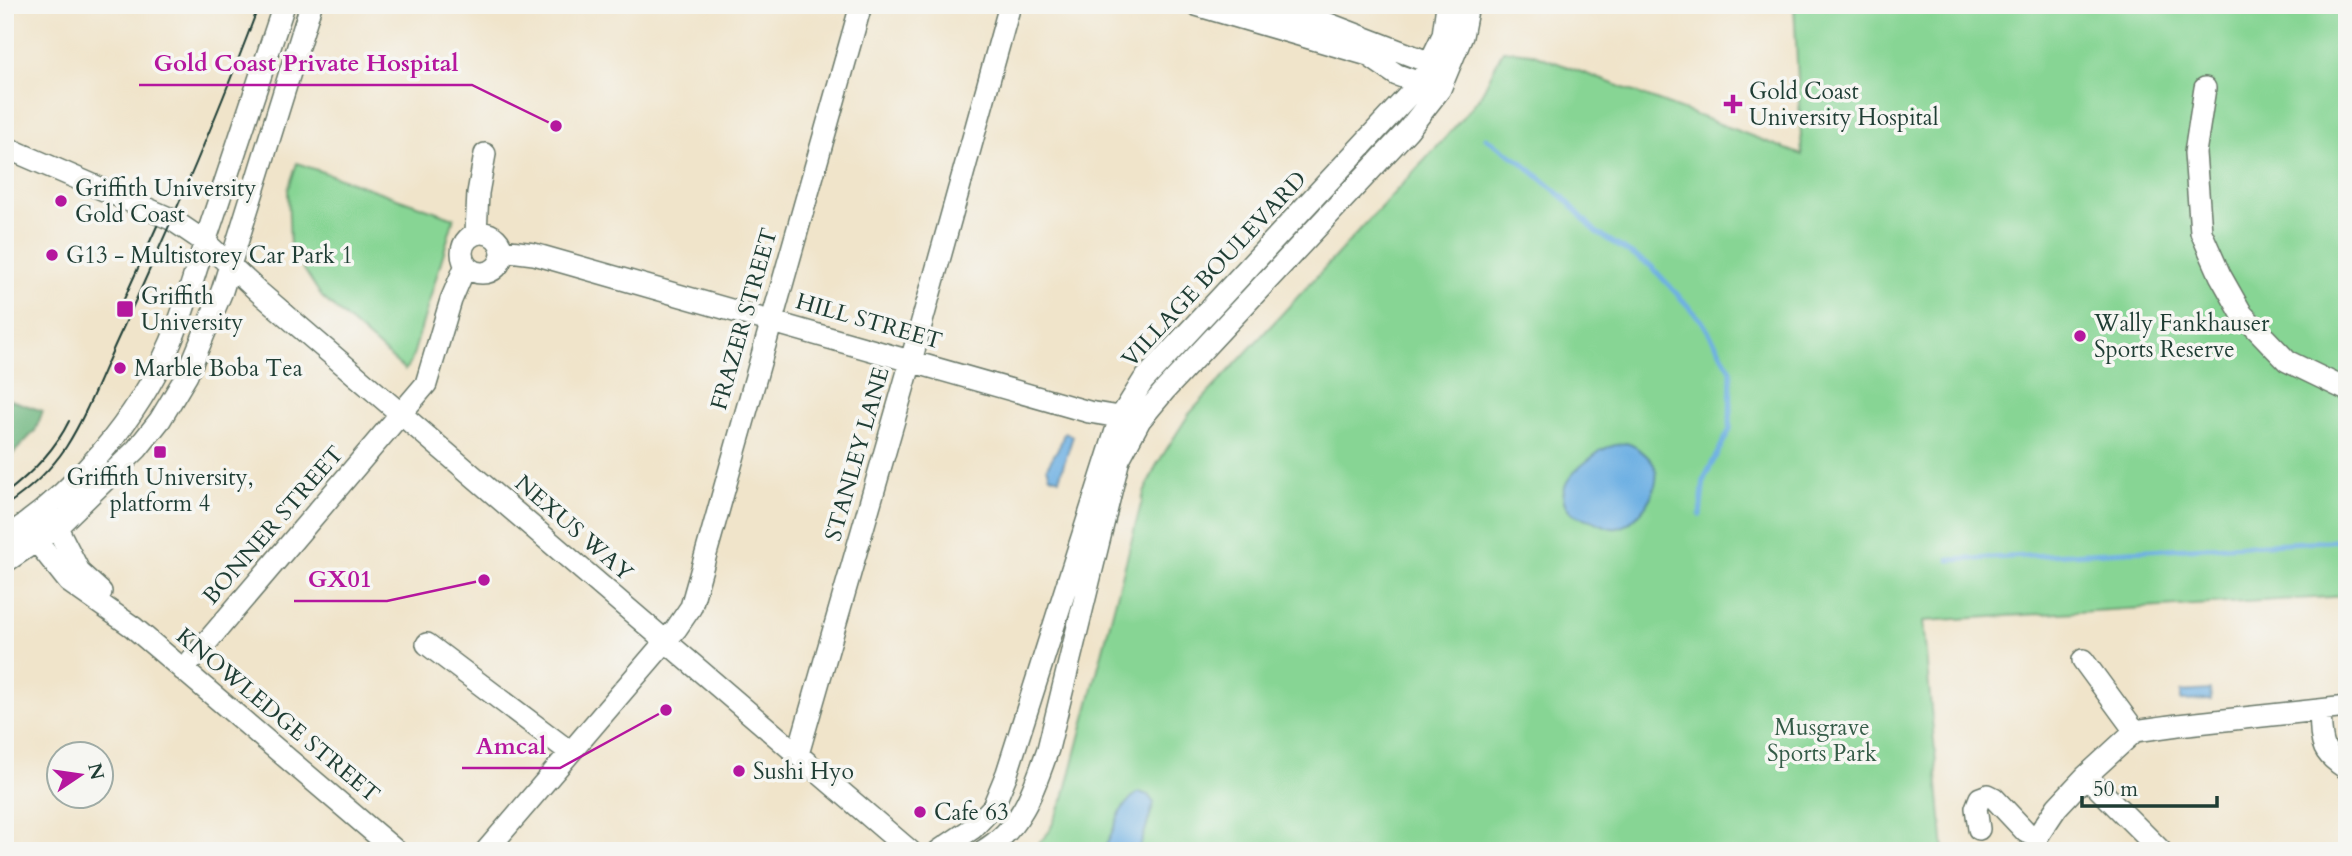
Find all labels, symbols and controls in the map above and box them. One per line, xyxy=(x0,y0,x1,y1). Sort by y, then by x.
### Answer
callout: Gold Coast Private Hospital xyxy=(139,40,472,85)
text: Gold Coast Private Hospital xyxy=(153,47,459,80)
place label: Gold Coast University Hospital xyxy=(1749,76,1939,133)
marker: Gold Coast University Hospital xyxy=(1723,94,1743,114)
street label: VILLAGE BOULEVARD xyxy=(1115,164,1313,374)
place label: Griffith University Gold Coast xyxy=(75,173,256,230)
marker: Griffith University Gold Coast xyxy=(53,193,69,209)
street label: FRAZER STREET xyxy=(703,224,785,413)
place label: G13 - Multistorey Car Park 1 xyxy=(66,240,353,271)
marker: G13 - Multistorey Car Park 1 xyxy=(44,247,60,263)
place label: Griffith University xyxy=(141,281,243,338)
street label: HILL STREET xyxy=(792,285,946,357)
marker: Griffith University xyxy=(115,299,135,319)
place label: Wally Fankhauser Sports Reserve xyxy=(2093,308,2270,365)
marker: Wally Fankhauser Sports Reserve xyxy=(2072,328,2088,344)
place label: Marble Boba Tea xyxy=(134,353,303,384)
marker: Marble Boba Tea xyxy=(112,360,128,376)
street label: STANLEY LANE xyxy=(817,363,897,545)
street label: BONNER STREET xyxy=(195,439,351,611)
marker: Griffith University, platform 4 xyxy=(152,444,168,460)
place label: Griffith University, platform 4 xyxy=(66,462,254,519)
street label: NEXUS WAY xyxy=(508,468,640,589)
callout: GX01 xyxy=(294,556,387,601)
text: GX01 xyxy=(308,563,372,596)
street label: KNOWLEDGE STREET xyxy=(170,621,386,810)
park label: Musgrave Sports Park xyxy=(1767,712,1878,769)
callout: Amcal xyxy=(462,723,560,768)
text: Amcal xyxy=(476,730,546,763)
north arrow xyxy=(46,740,116,810)
place label: Sushi Hyo xyxy=(753,756,854,787)
text: N xyxy=(81,760,110,783)
marker: Sushi Hyo xyxy=(731,763,747,779)
scale bar xyxy=(2082,765,2217,809)
text: 50 m xyxy=(2093,775,2138,804)
place label: Cafe 63 xyxy=(934,797,1009,828)
marker: Cafe 63 xyxy=(912,804,928,820)

